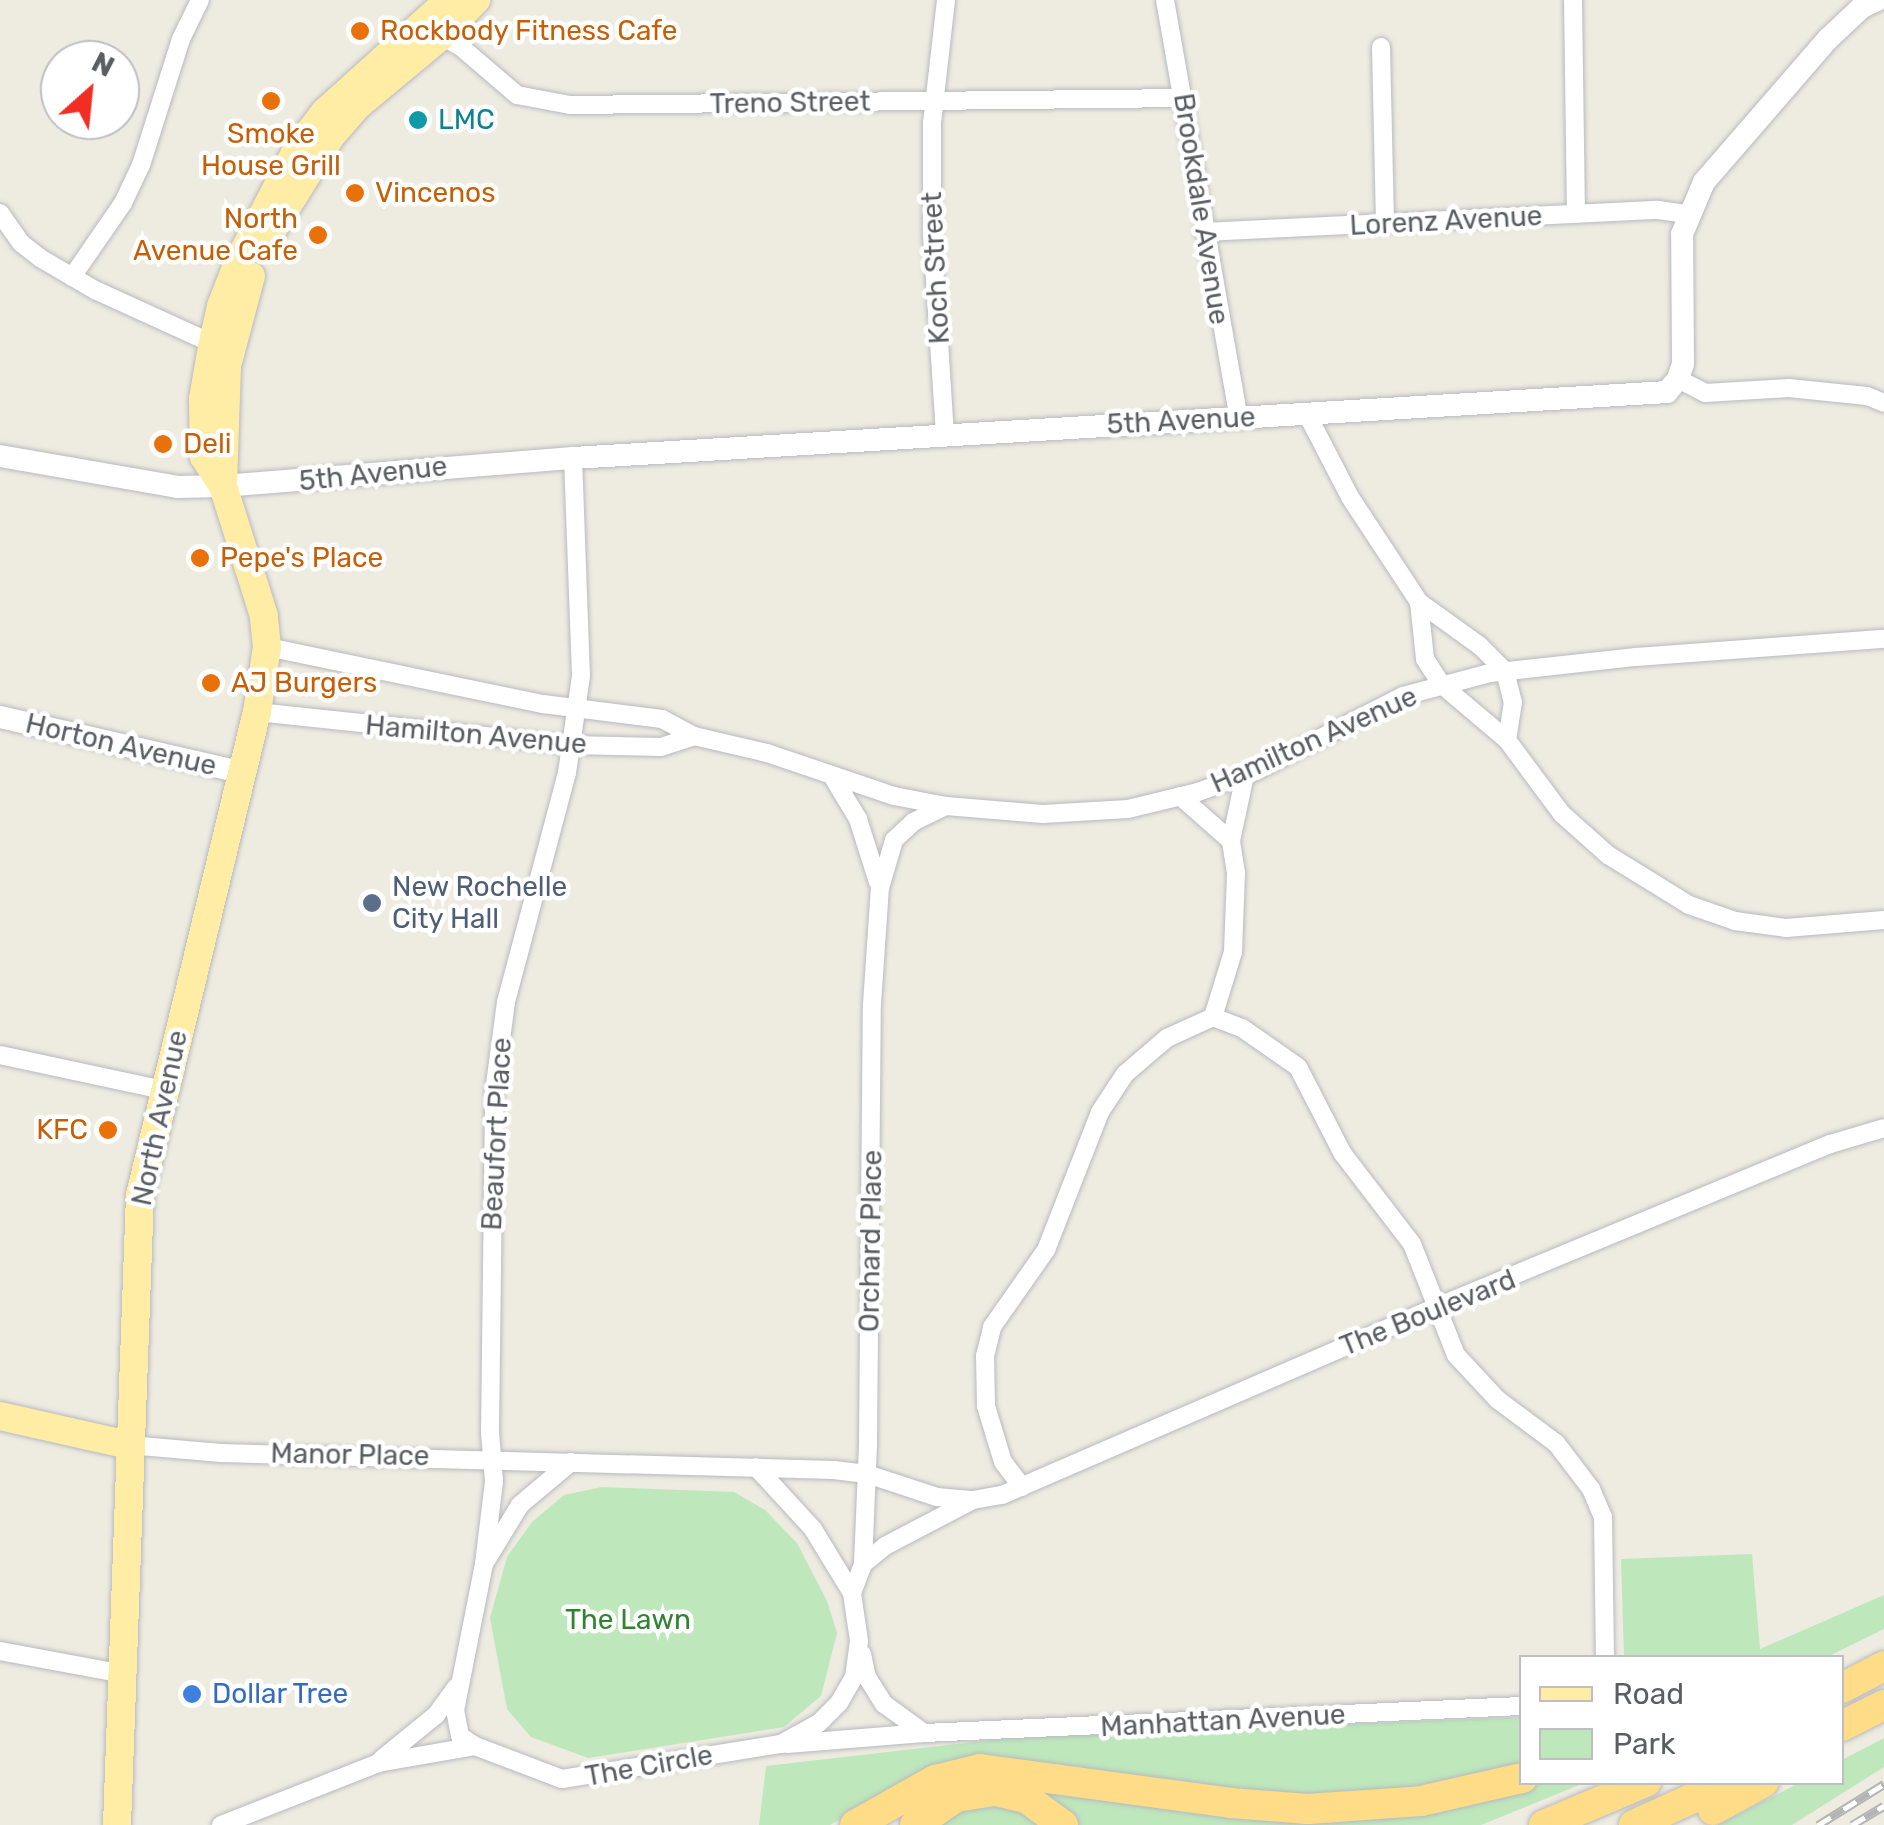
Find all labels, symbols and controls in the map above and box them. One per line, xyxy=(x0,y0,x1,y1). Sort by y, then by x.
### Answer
place label: Rockbody Fitness Cafe xyxy=(380,14,678,48)
marker: Rockbody Fitness Cafe xyxy=(349,20,371,42)
north arrow xyxy=(40,40,140,140)
text: N xyxy=(86,45,119,84)
street label: Treno Street xyxy=(709,85,871,121)
marker: Smoke House Grill xyxy=(260,90,282,112)
street label: Brookdale Avenue xyxy=(1166,91,1236,327)
place label: LMC xyxy=(438,103,495,137)
marker: LMC xyxy=(407,109,429,131)
place label: Smoke House Grill xyxy=(201,117,341,183)
place label: Vincenos xyxy=(375,176,495,210)
marker: Vincenos xyxy=(344,182,366,204)
street label: Koch Street xyxy=(915,191,957,345)
street label: Lorenz Avenue xyxy=(1348,199,1544,243)
place label: North Avenue Cafe xyxy=(133,202,298,268)
marker: North Avenue Cafe xyxy=(307,224,329,246)
street label: 5th Avenue xyxy=(1105,400,1257,442)
place label: Deli xyxy=(183,427,232,461)
marker: Deli xyxy=(152,433,174,455)
street label: 5th Avenue xyxy=(297,449,449,499)
place label: Pepe's Place xyxy=(220,541,383,575)
marker: Pepe's Place xyxy=(189,547,211,569)
place label: AJ Burgers xyxy=(231,666,377,700)
marker: AJ Burgers xyxy=(200,672,222,694)
street label: Hamilton Avenue xyxy=(1205,679,1423,801)
street label: Horton Avenue xyxy=(22,707,220,783)
street label: Hamilton Avenue xyxy=(364,709,588,761)
place label: New Rochelle City Hall xyxy=(392,870,568,936)
marker: New Rochelle City Hall xyxy=(361,892,383,914)
street label: North Avenue xyxy=(125,1027,195,1209)
street label: Beaufort Place xyxy=(475,1037,519,1231)
place label: KFC xyxy=(36,1113,88,1147)
marker: KFC xyxy=(97,1119,119,1141)
street label: Orchard Place xyxy=(853,1149,889,1333)
street label: The Boulevard xyxy=(1335,1263,1521,1363)
street label: Manor Place xyxy=(270,1437,430,1473)
park label: The Lawn xyxy=(565,1603,691,1637)
legend xyxy=(1519,1655,1844,1785)
text: Road xyxy=(1613,1676,1684,1712)
place label: Dollar Tree xyxy=(212,1677,350,1711)
marker: Dollar Tree xyxy=(181,1683,203,1705)
street label: Manhattan Avenue xyxy=(1099,1698,1347,1744)
text: Park xyxy=(1613,1726,1675,1762)
street label: The Circle xyxy=(583,1738,715,1794)

